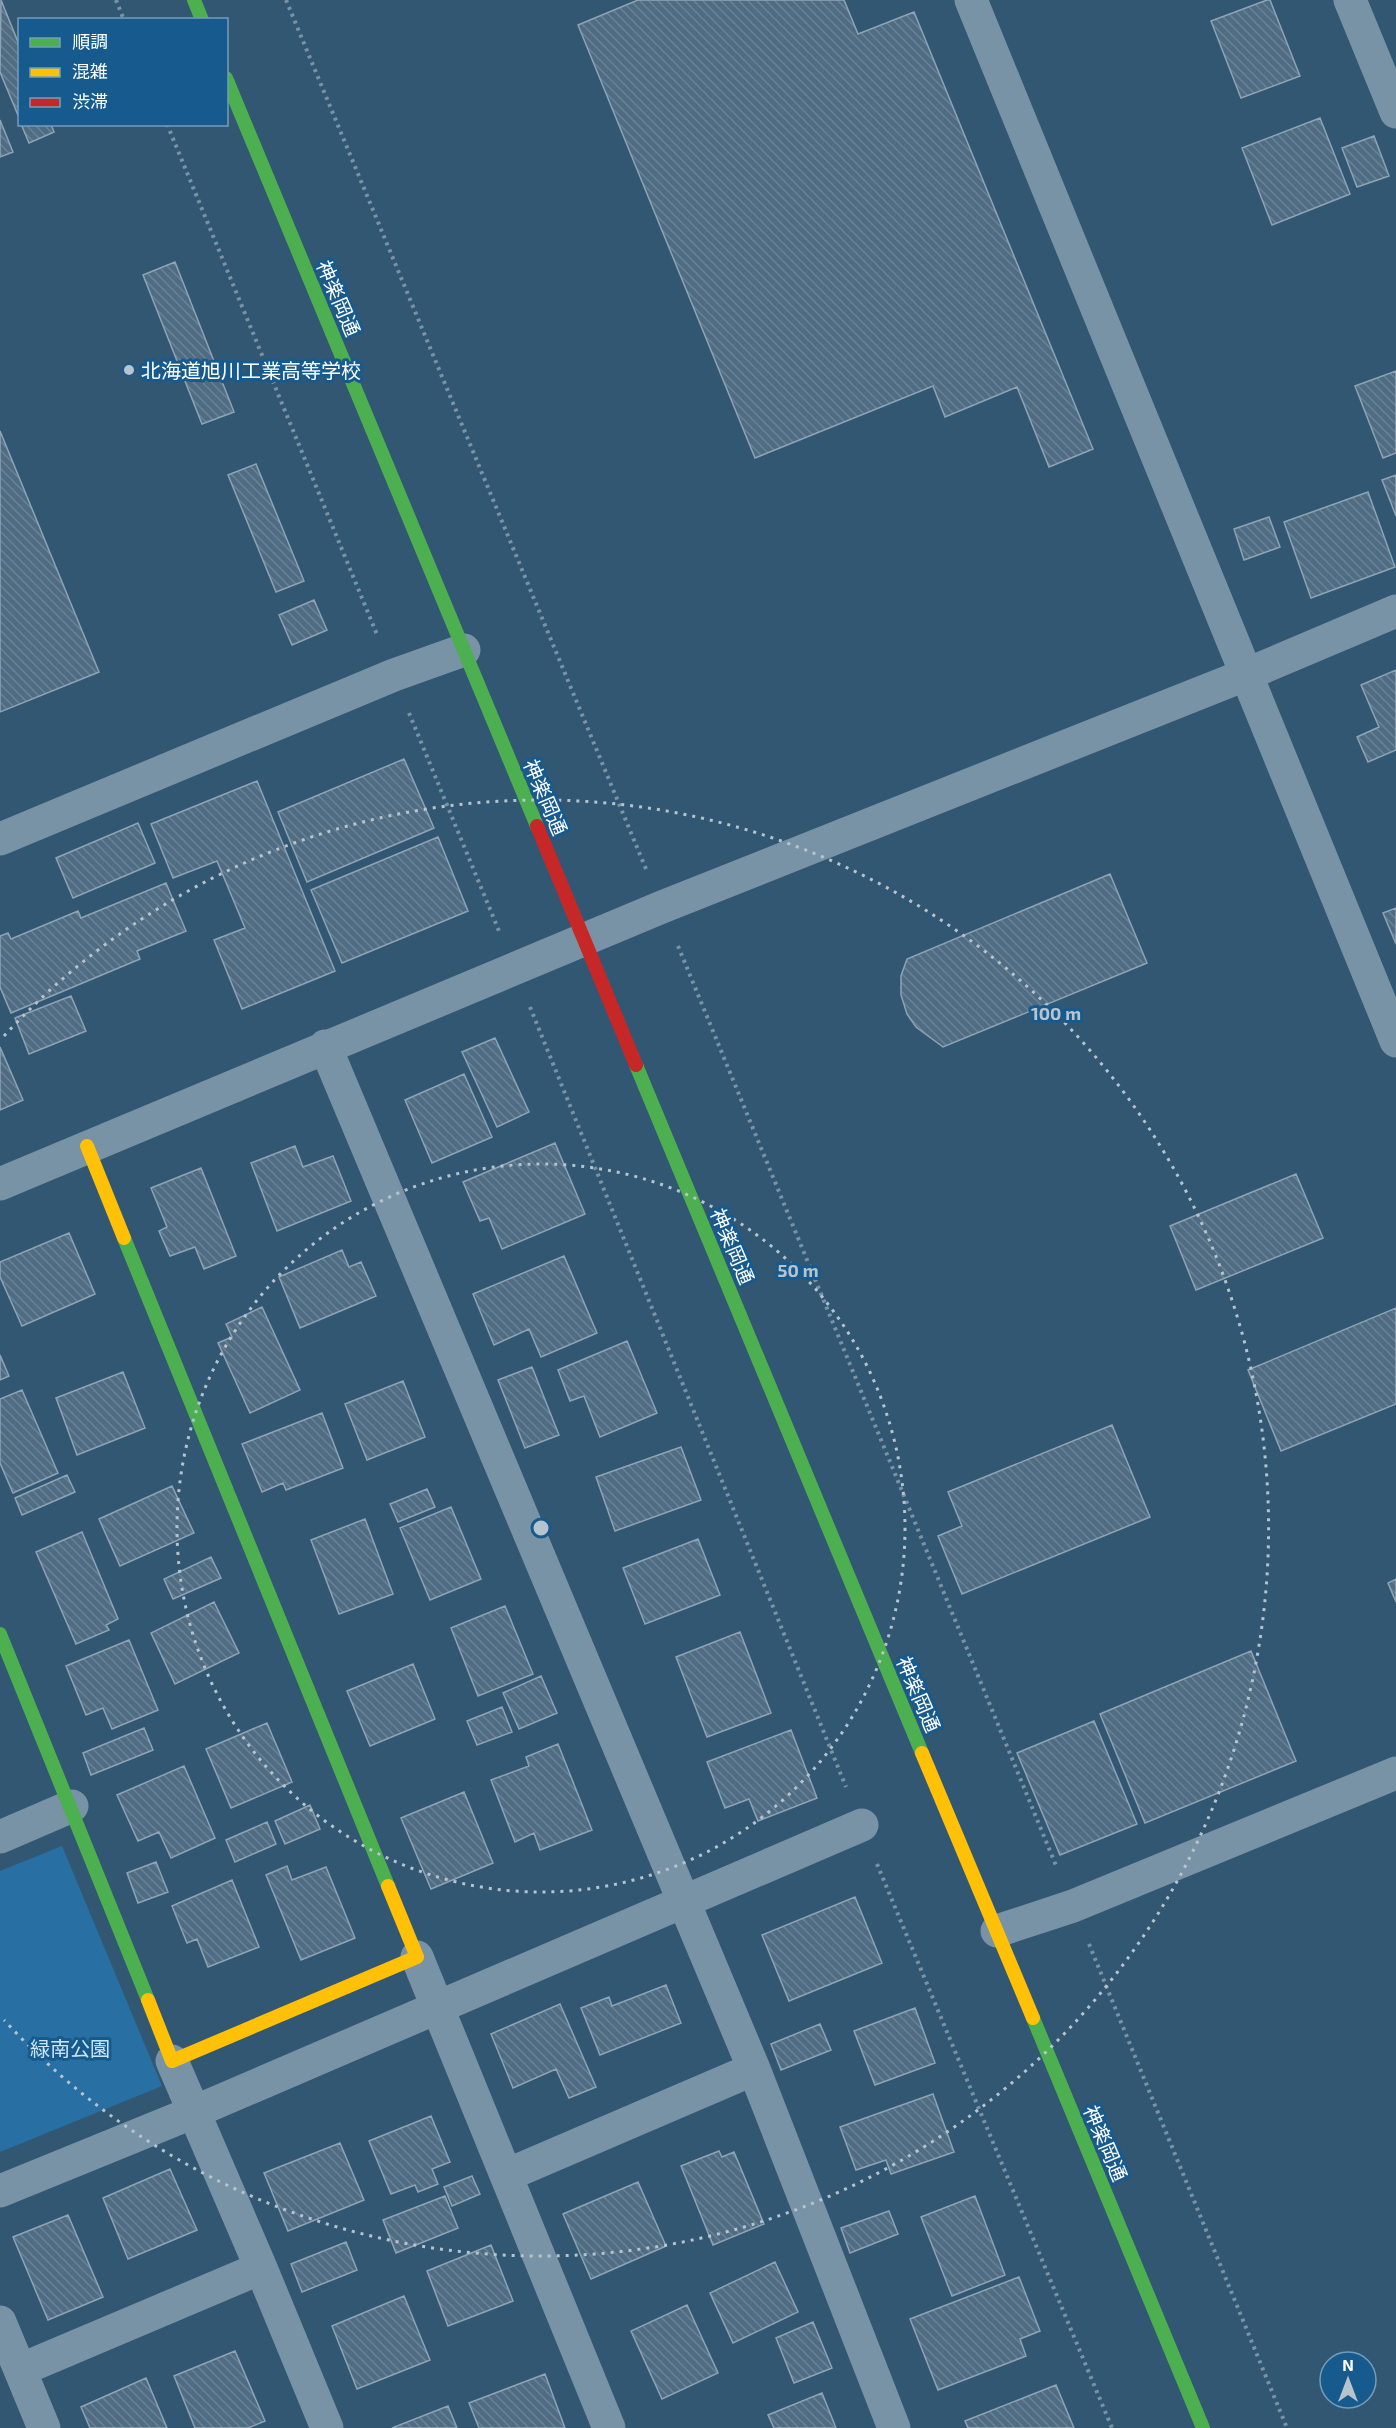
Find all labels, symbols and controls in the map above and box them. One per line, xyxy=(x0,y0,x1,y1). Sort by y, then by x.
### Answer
legend xyxy=(18,18,228,126)
text: 順調 xyxy=(72,30,108,52)
text: 混雑 xyxy=(72,60,108,82)
text: 渋滞 xyxy=(72,90,108,112)
street label: 神楽岡通 xyxy=(312,256,366,340)
place label: 北海道旭川工業高等学校 xyxy=(141,358,361,382)
marker: 北海道旭川工業高等学校 xyxy=(122,363,136,377)
street label: 神楽岡通 xyxy=(519,755,573,839)
text: 100 m xyxy=(1031,1002,1081,1024)
street label: 神楽岡通 xyxy=(706,1204,760,1288)
text: 50 m xyxy=(777,1259,819,1281)
centre of rings xyxy=(531,1518,551,1538)
street label: 神楽岡通 xyxy=(892,1652,946,1736)
park label: 緑南公園 xyxy=(30,2036,110,2060)
street label: 神楽岡通 xyxy=(1079,2101,1133,2185)
north arrow xyxy=(1318,2350,1378,2410)
text: N xyxy=(1342,2355,1354,2374)

